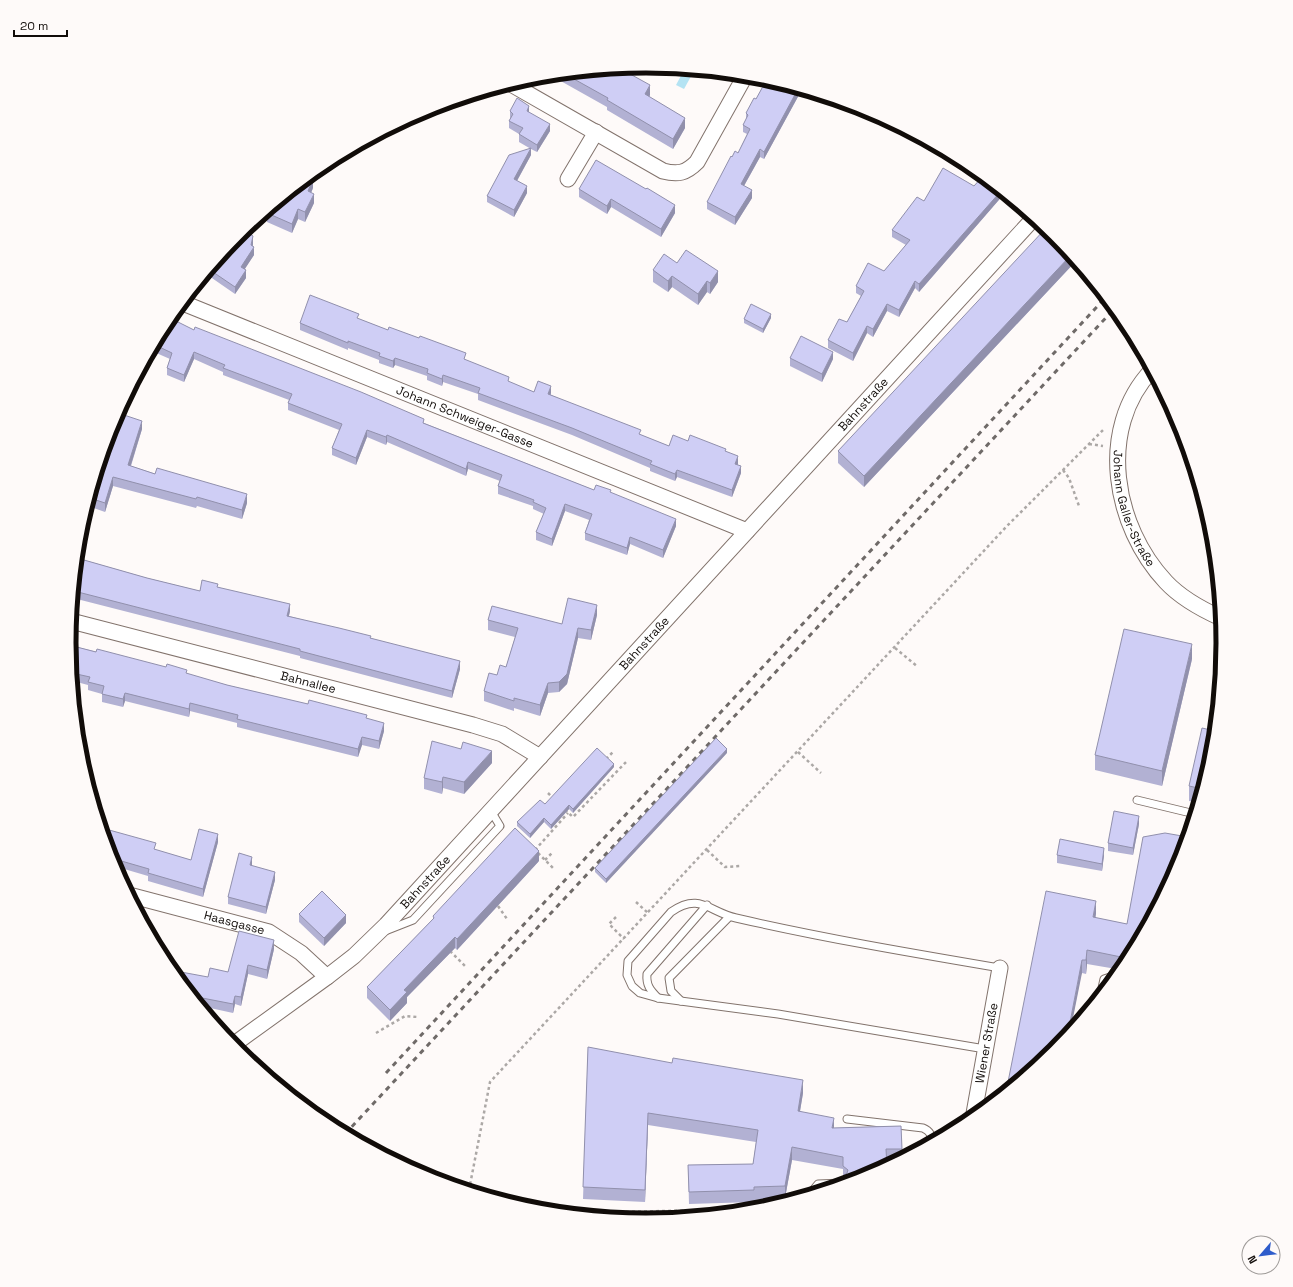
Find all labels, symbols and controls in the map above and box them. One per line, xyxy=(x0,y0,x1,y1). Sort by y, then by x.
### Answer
scale bar xyxy=(14,12,67,38)
text: 20 m xyxy=(20,18,48,34)
street label: Bahnstraße xyxy=(835,374,892,435)
street label: Johann Schweiger-Gasse xyxy=(394,382,536,452)
street label: Johann Galler-Straße xyxy=(1110,450,1159,570)
street label: Bahnstraße xyxy=(616,613,673,673)
street label: Bahnallee xyxy=(279,668,338,697)
street label: Bahnstraße xyxy=(397,852,454,912)
street label: Haasgasse xyxy=(202,907,267,939)
street label: Wiener Straße xyxy=(972,1002,1002,1085)
north arrow xyxy=(1241,1235,1281,1275)
text: N xyxy=(1244,1253,1260,1266)

